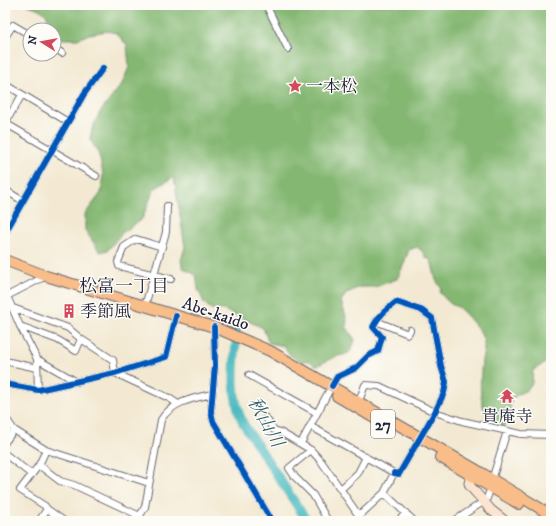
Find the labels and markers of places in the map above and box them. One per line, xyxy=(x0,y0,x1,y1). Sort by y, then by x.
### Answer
place label: 一本松 xyxy=(306,76,357,98)
place icon: 一本松 xyxy=(287,78,303,94)
place label: 季節風 xyxy=(80,301,131,323)
building icon: 季節風 xyxy=(61,303,77,319)
temple icon: 貴庵寺 xyxy=(499,388,515,404)
place label: 貴庵寺 xyxy=(482,406,533,428)

